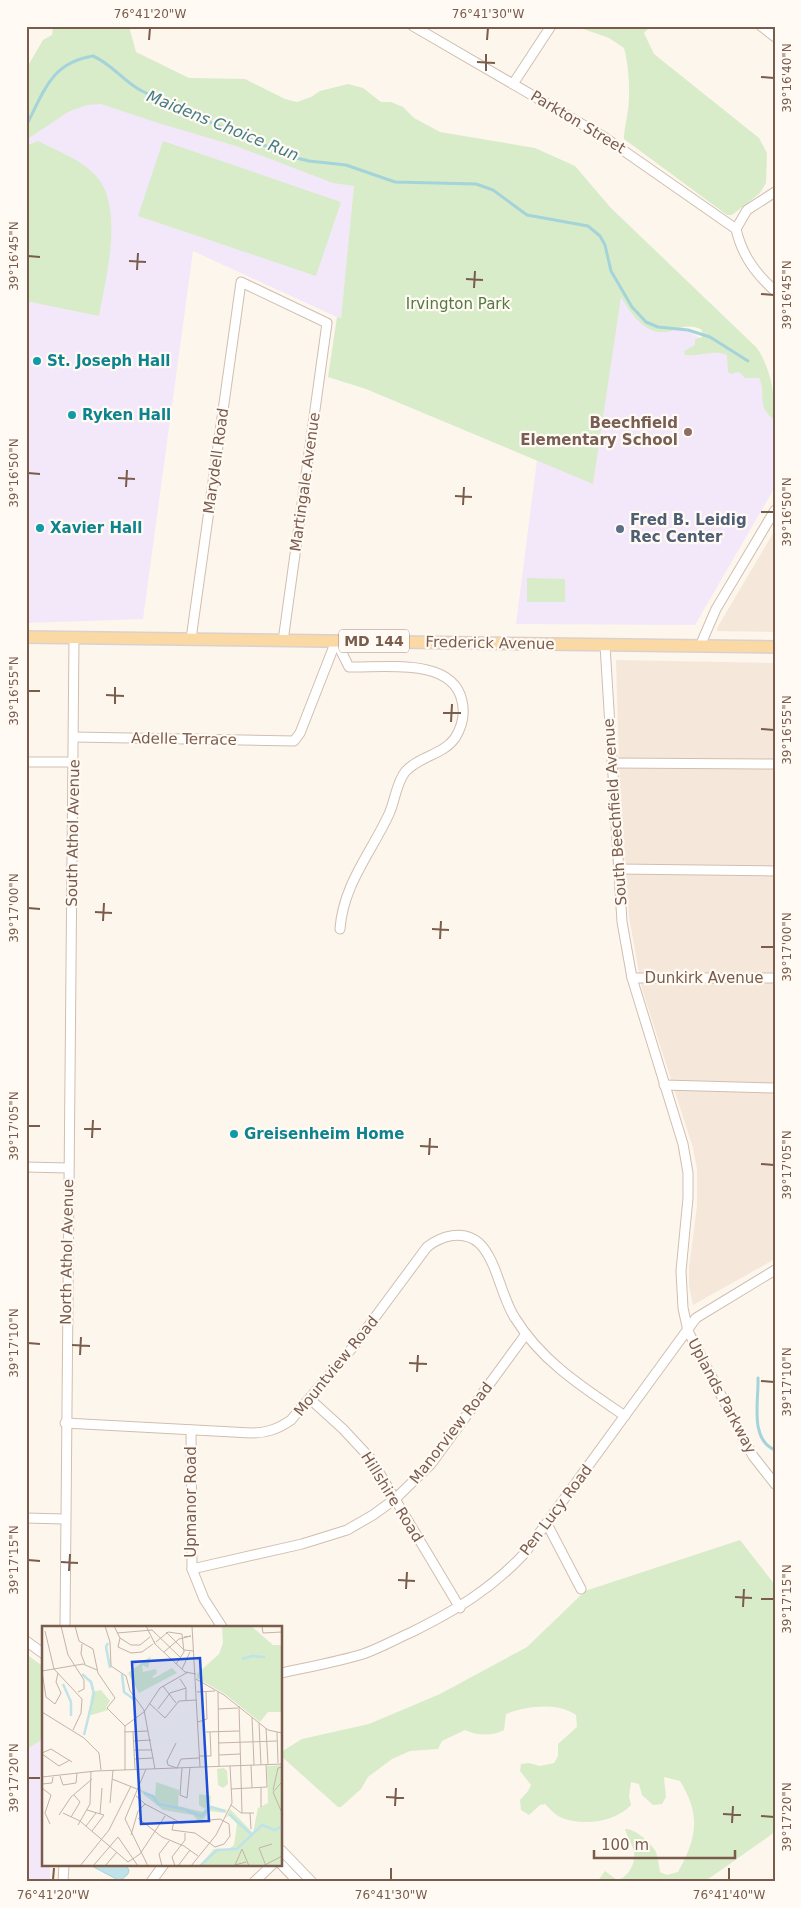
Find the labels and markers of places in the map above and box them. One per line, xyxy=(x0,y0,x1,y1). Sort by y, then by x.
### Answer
place label: St. Joseph Hall xyxy=(47,352,170,370)
marker: St. Joseph Hall xyxy=(31,355,43,367)
place label: Ryken Hall xyxy=(82,406,171,424)
marker: Ryken Hall xyxy=(66,409,78,421)
place label: Beechfield Elementary School xyxy=(520,414,678,449)
marker: Beechfield Elementary School xyxy=(682,426,694,438)
place label: Fred B. Leidig Rec Center xyxy=(630,511,747,546)
place label: Xavier Hall xyxy=(50,519,142,537)
marker: Xavier Hall xyxy=(34,522,46,534)
marker: Fred B. Leidig Rec Center xyxy=(614,523,626,535)
place label: Greisenheim Home xyxy=(244,1125,404,1143)
marker: Greisenheim Home xyxy=(228,1128,240,1140)

